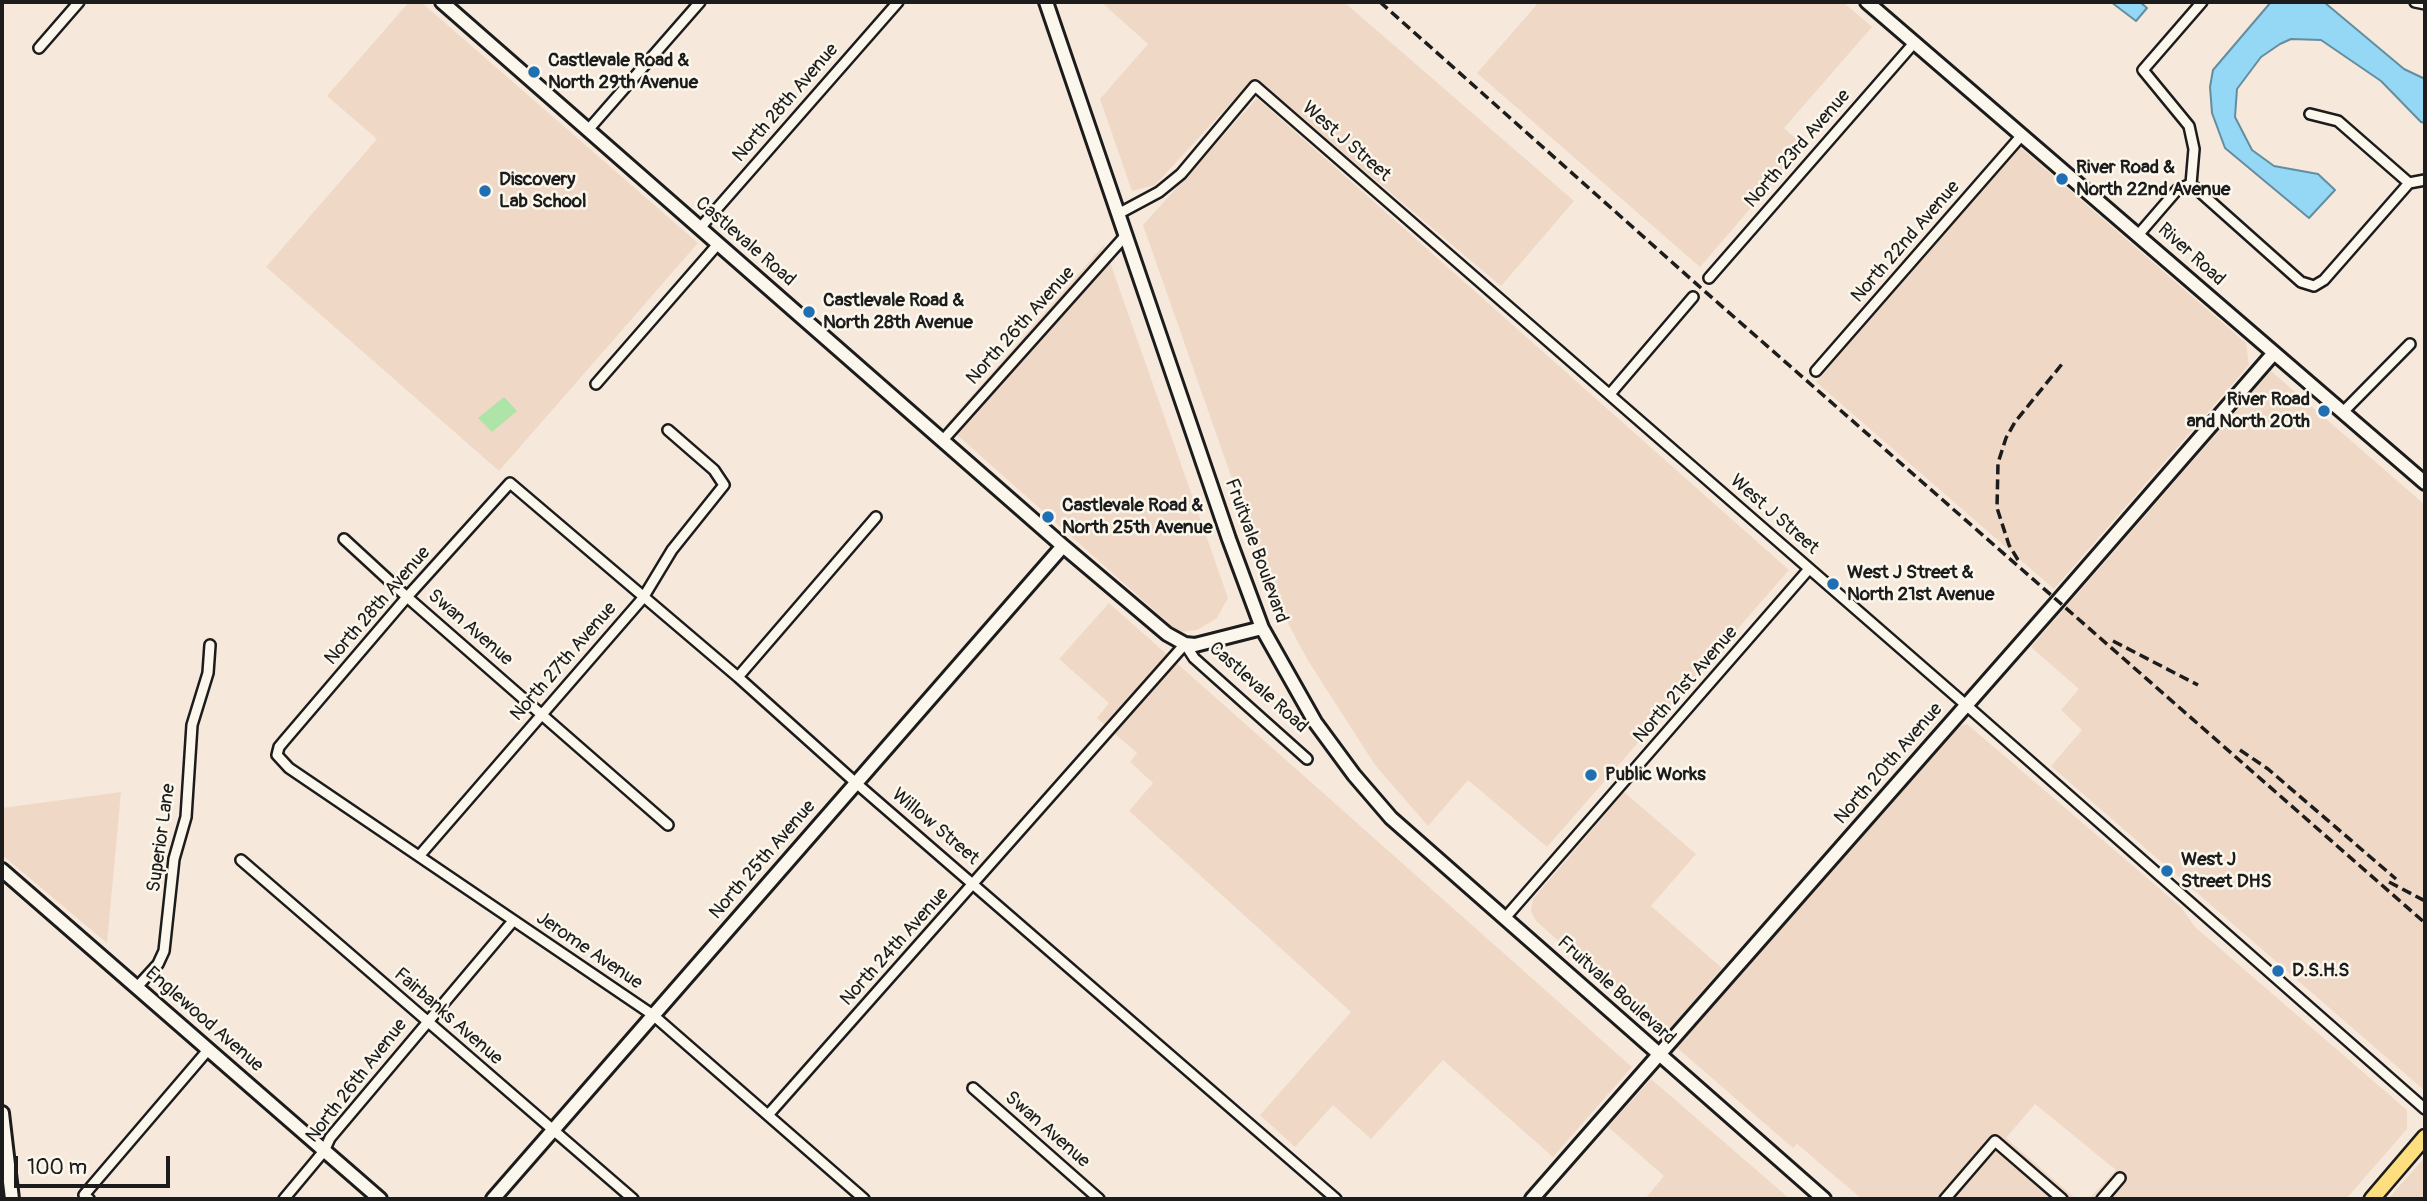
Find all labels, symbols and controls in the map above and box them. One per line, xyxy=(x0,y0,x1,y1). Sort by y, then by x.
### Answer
street label: North 28th Avenue xyxy=(728,39,844,167)
place label: Castlevale Road & North 29th Avenue xyxy=(548,50,698,94)
marker: Castlevale Road & North 29th Avenue xyxy=(526,64,542,80)
street label: North 23rd Avenue xyxy=(1740,85,1856,213)
street label: West J Street xyxy=(1297,97,1395,187)
place label: River Road & North 22nd Avenue xyxy=(2076,157,2230,201)
place label: Discovery Lab School xyxy=(499,169,587,213)
marker: River Road & North 22nd Avenue xyxy=(2054,171,2070,187)
street label: North 22nd Avenue xyxy=(1847,176,1965,308)
marker: Discovery Lab School xyxy=(477,183,493,199)
street label: Castlevale Road xyxy=(690,192,800,292)
street label: River Road xyxy=(2152,219,2230,291)
street label: North 26th Avenue xyxy=(962,262,1080,390)
place label: Castlevale Road & North 28th Avenue xyxy=(823,290,973,334)
marker: Castlevale Road & North 28th Avenue xyxy=(801,304,817,320)
place label: River Road and North 20th xyxy=(2187,389,2310,433)
marker: River Road and North 20th xyxy=(2316,403,2332,419)
street label: West J Street xyxy=(1725,470,1823,560)
street label: Fruitvale Boulevard xyxy=(1219,476,1293,626)
place label: Castlevale Road & North 25th Avenue xyxy=(1062,495,1213,539)
marker: Castlevale Road & North 25th Avenue xyxy=(1040,509,1056,525)
street label: North 28th Avenue xyxy=(320,542,436,670)
place label: West J Street & North 21st Avenue xyxy=(1847,562,1994,606)
marker: West J Street & North 21st Avenue xyxy=(1825,576,1841,592)
street label: Swan Avenue xyxy=(423,585,517,671)
street label: North 27th Avenue xyxy=(506,598,622,726)
street label: North 21st Avenue xyxy=(1629,622,1743,748)
street label: Castlevale Road xyxy=(1204,638,1312,738)
street label: North 20th Avenue xyxy=(1830,699,1948,829)
place label: Public Works xyxy=(1605,764,1706,786)
marker: Public Works xyxy=(1583,767,1599,783)
street label: Superior Lane xyxy=(143,782,181,894)
street label: Willow Street xyxy=(887,784,983,870)
street label: North 25th Avenue xyxy=(705,796,821,924)
place label: West J Street DHS xyxy=(2181,849,2272,893)
marker: West J Street DHS xyxy=(2159,863,2175,879)
street label: North 24th Avenue xyxy=(836,883,954,1011)
street label: Jerome Avenue xyxy=(532,907,646,995)
street label: Fruitvale Boulevard xyxy=(1552,932,1680,1050)
place label: D.S.H.S xyxy=(2292,960,2349,982)
street label: Englewood Avenue xyxy=(140,962,268,1078)
marker: D.S.H.S xyxy=(2270,963,2286,979)
street label: Fairbanks Avenue xyxy=(389,964,507,1070)
street label: North 26th Avenue xyxy=(301,1014,413,1148)
street label: Swan Avenue xyxy=(1000,1087,1094,1173)
scale bar xyxy=(18,1142,173,1186)
text: 100 m xyxy=(27,1154,87,1181)

